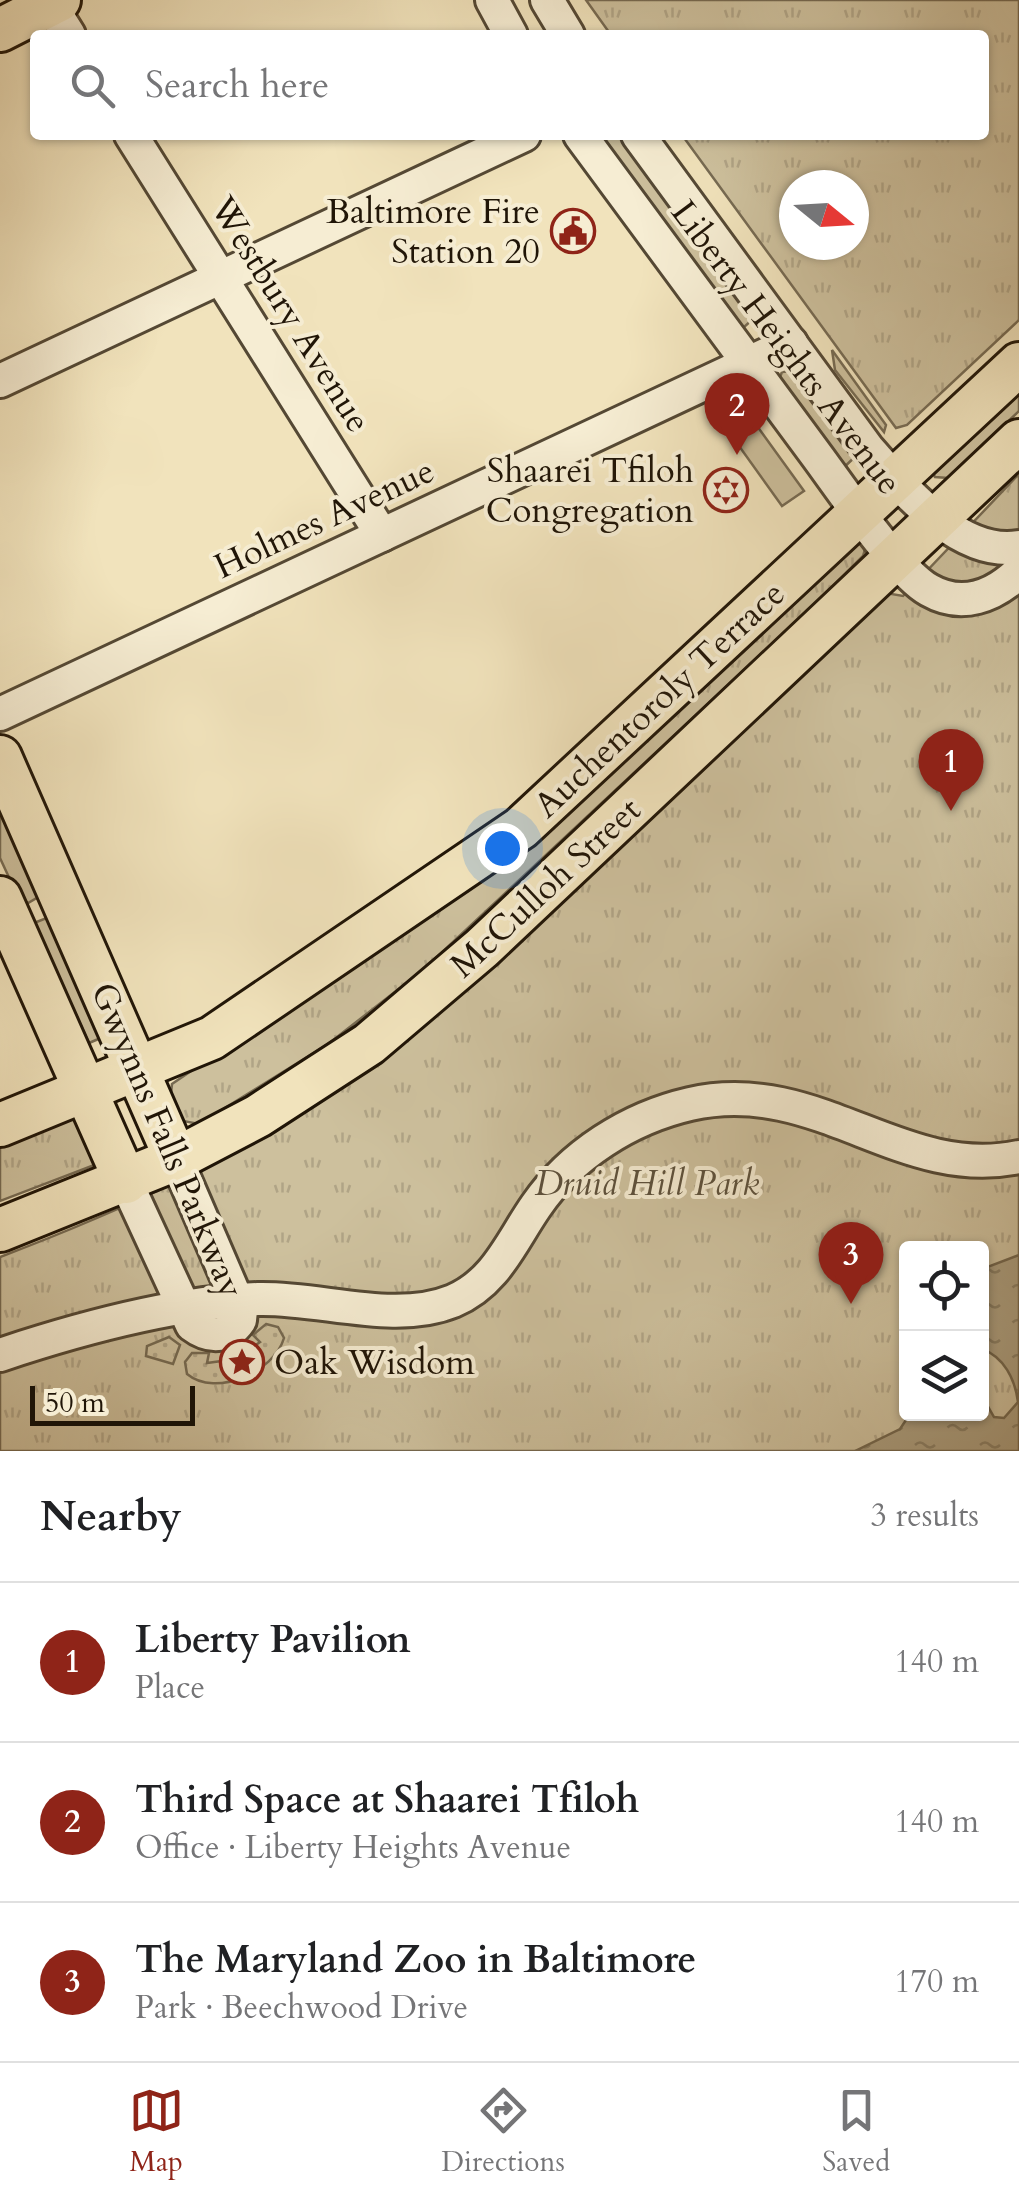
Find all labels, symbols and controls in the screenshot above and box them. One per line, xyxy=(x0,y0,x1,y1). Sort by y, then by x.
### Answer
search box xyxy=(30,30,989,140)
icon: search xyxy=(65,58,120,113)
text: Search here xyxy=(145,59,329,111)
north arrow xyxy=(779,170,869,260)
street label: Westbury Avenue xyxy=(198,187,382,442)
place label: Baltimore Fire Station 20 xyxy=(326,188,540,276)
street label: Liberty Heights Avenue xyxy=(660,191,913,505)
public building icon: Baltimore Fire Station 20 xyxy=(550,208,596,254)
pin: 2 xyxy=(704,372,770,455)
street label: Holmes Avenue xyxy=(207,447,442,591)
place label: Shaarei Tfiloh Congregation xyxy=(486,447,694,535)
synagogue icon: Shaarei Tfiloh Congregation xyxy=(703,467,749,513)
street label: Auchentoroly Terrace xyxy=(524,570,796,829)
pin: 1 xyxy=(918,728,984,811)
street label: McCulloh Street xyxy=(440,787,651,989)
your location xyxy=(477,823,528,874)
street label: Gwynns Falls Parkway xyxy=(79,975,255,1306)
park label: Druid Hill Park xyxy=(535,1160,760,1208)
pin: 3 xyxy=(818,1222,884,1304)
map controls xyxy=(899,1241,989,1421)
button: locate xyxy=(899,1241,989,1331)
button: layers xyxy=(899,1331,989,1421)
place icon: Oak Wisdom xyxy=(219,1339,265,1385)
place label: Oak Wisdom xyxy=(274,1339,475,1387)
scale bar xyxy=(30,1381,195,1426)
text: 50 m xyxy=(45,1384,105,1422)
text: Nearby xyxy=(40,1488,182,1545)
text: 3 results xyxy=(871,1494,979,1538)
text: Liberty Pavilion xyxy=(135,1614,411,1666)
text: 1 xyxy=(64,1640,81,1684)
text: 140 m xyxy=(894,1640,979,1684)
text: Place xyxy=(135,1666,205,1710)
text: Third Space at Shaarei Tfiloh xyxy=(135,1774,639,1826)
text: 2 xyxy=(64,1800,81,1844)
text: 140 m xyxy=(894,1800,979,1844)
text: Office · Liberty Heights Avenue xyxy=(135,1826,571,1870)
text: The Maryland Zoo in Baltimore xyxy=(135,1934,696,1986)
text: 3 xyxy=(64,1960,81,2004)
text: 170 m xyxy=(894,1960,979,2004)
text: Park · Beechwood Drive xyxy=(135,1986,468,2030)
tab: Map xyxy=(129,2083,184,2181)
tab: Directions xyxy=(441,2083,565,2181)
tab: Saved xyxy=(822,2083,890,2181)

